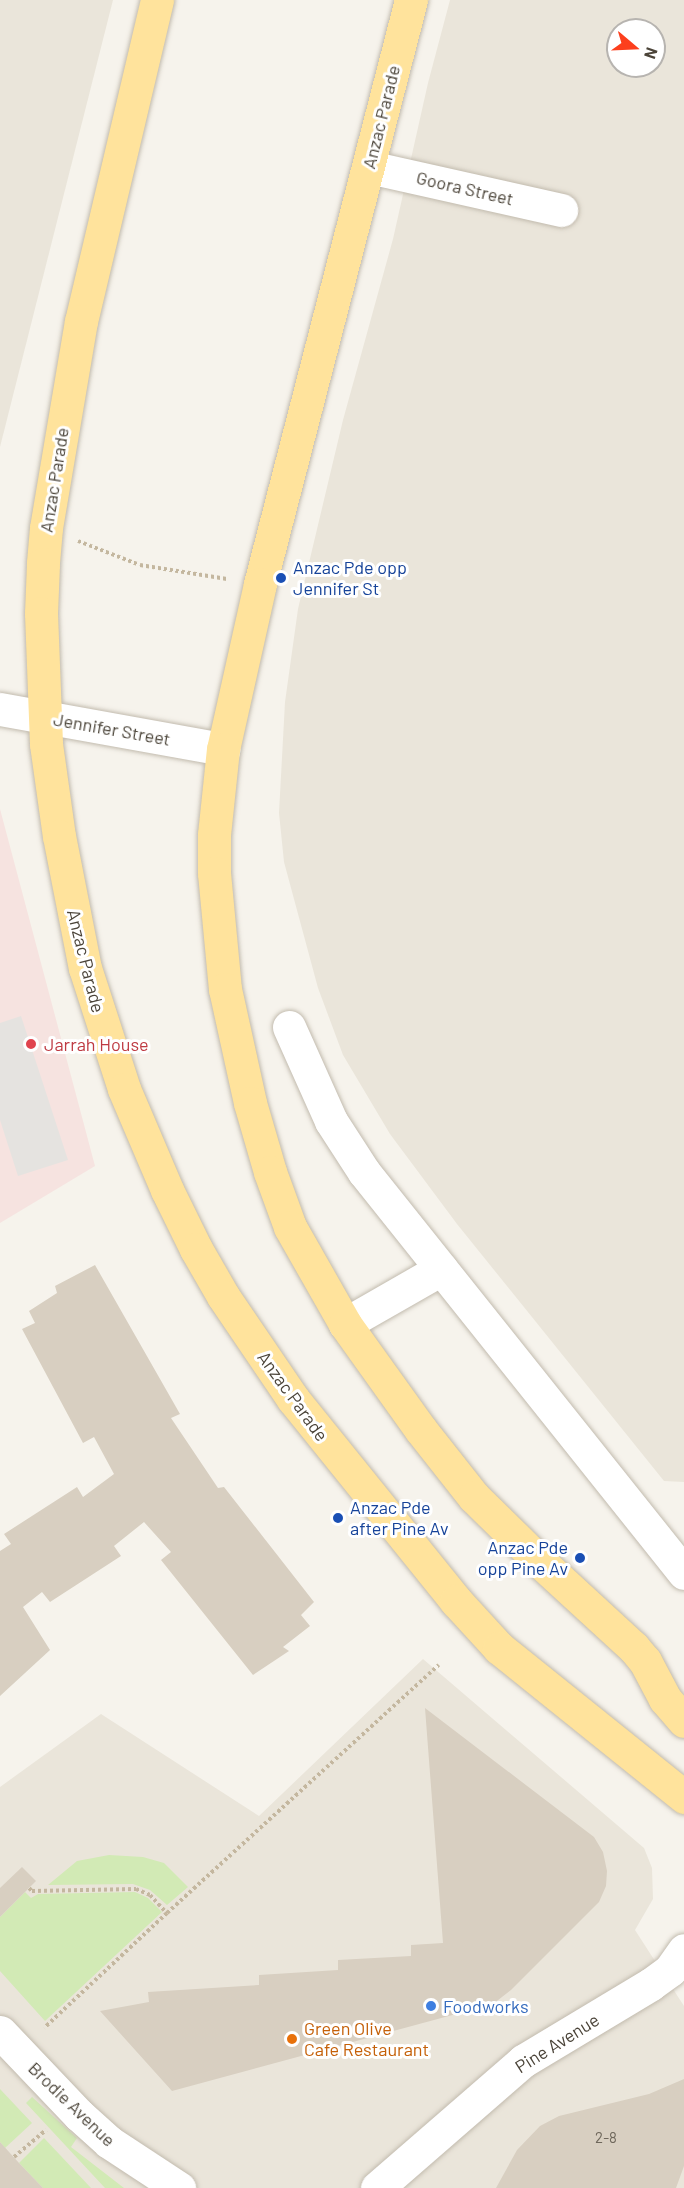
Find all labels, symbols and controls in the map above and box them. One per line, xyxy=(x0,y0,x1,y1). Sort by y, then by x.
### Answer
north arrow xyxy=(606,18,666,78)
text: N xyxy=(641,45,662,61)
street label: Anzac Parade xyxy=(358,63,404,171)
street label: Goora Street xyxy=(414,166,516,210)
street label: Anzac Parade xyxy=(35,426,73,534)
place label: Anzac Pde opp Jennifer St xyxy=(293,557,407,600)
marker: Anzac Pde opp Jennifer St xyxy=(274,571,288,585)
street label: Jennifer Street xyxy=(52,708,172,750)
street label: Anzac Parade xyxy=(63,907,109,1015)
place label: Jarrah House xyxy=(44,1033,149,1055)
marker: Jarrah House xyxy=(22,1035,40,1053)
street label: Anzac Parade xyxy=(253,1347,333,1445)
place label: Anzac Pde after Pine Av xyxy=(350,1497,449,1540)
marker: Anzac Pde after Pine Av xyxy=(331,1511,345,1525)
place label: Anzac Pde opp Pine Av xyxy=(478,1537,568,1580)
marker: Anzac Pde opp Pine Av xyxy=(573,1551,587,1565)
place label: Foodworks xyxy=(443,1995,529,2017)
marker: Foodworks xyxy=(424,1999,438,2013)
street label: Pine Avenue xyxy=(511,2009,603,2077)
place label: Green Olive Cafe Restaurant xyxy=(304,2018,429,2060)
marker: Green Olive Cafe Restaurant xyxy=(285,2032,299,2046)
street label: Brodie Avenue xyxy=(24,2057,120,2151)
house number: 2-8 xyxy=(595,2129,617,2147)

